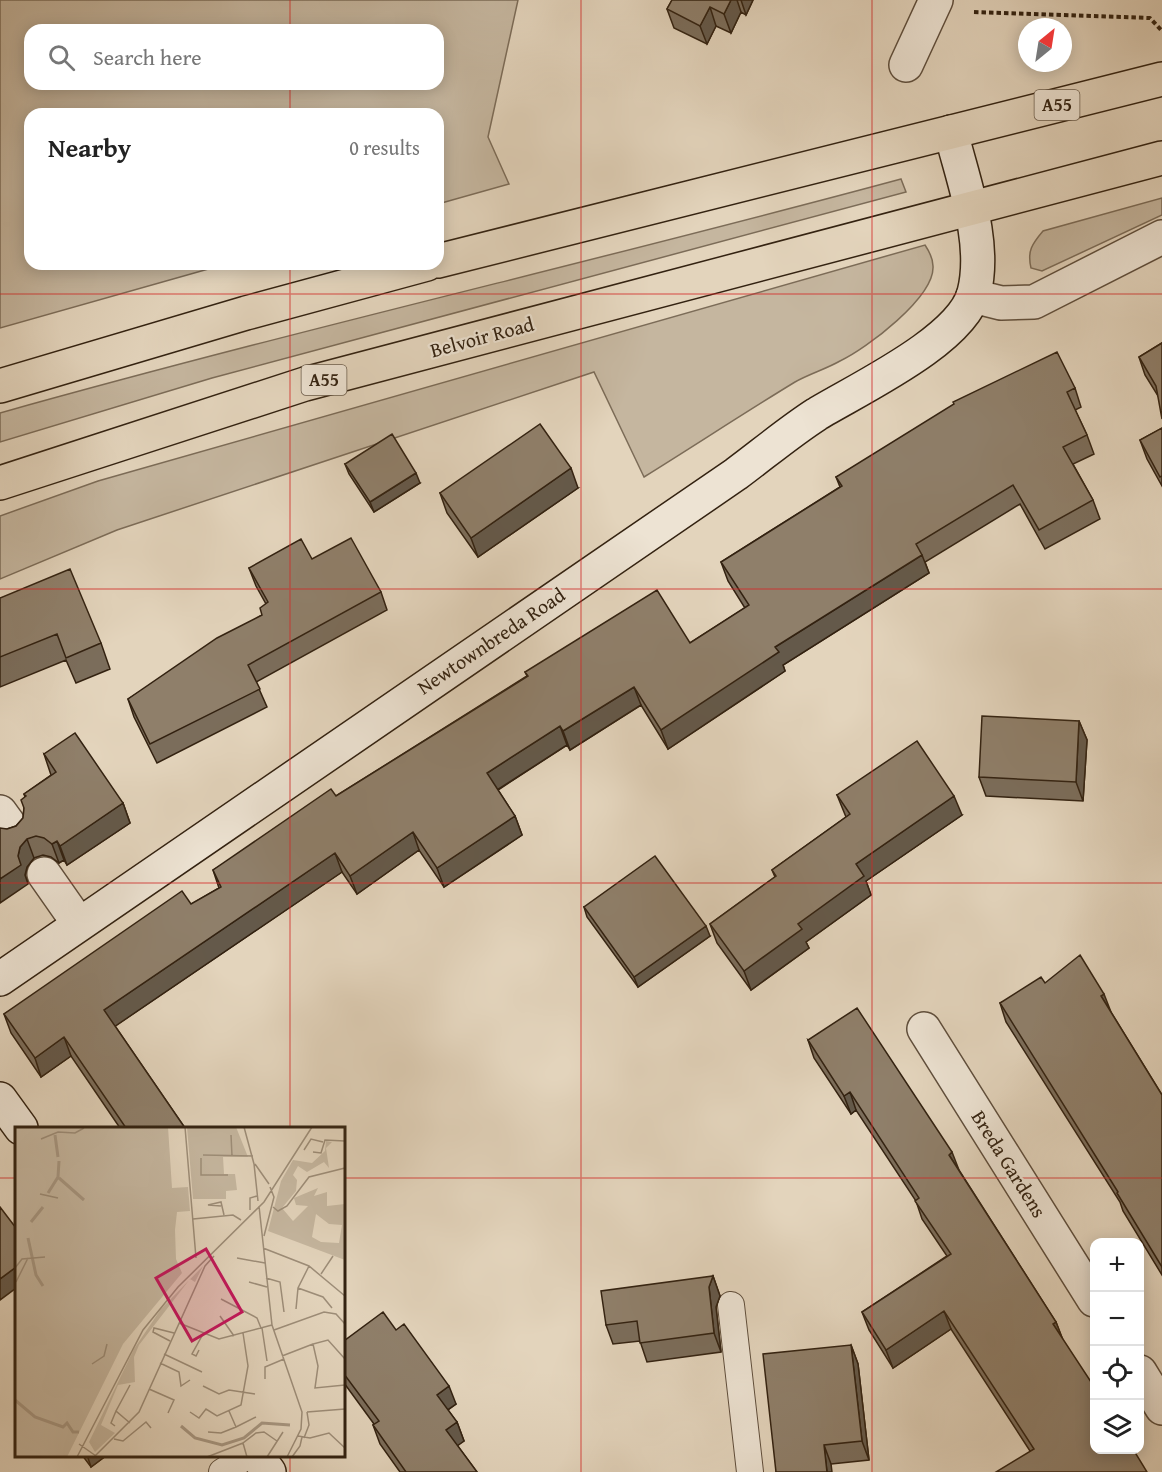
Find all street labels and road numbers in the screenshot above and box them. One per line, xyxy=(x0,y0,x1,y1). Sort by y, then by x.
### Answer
road number: A55 xyxy=(1034,90,1080,120)
street label: Belvoir Road xyxy=(427,309,537,364)
road number: A55 xyxy=(302,365,346,395)
street label: Newtownbreda Road xyxy=(411,580,571,701)
street label: Breda Gardens xyxy=(965,1104,1054,1223)

